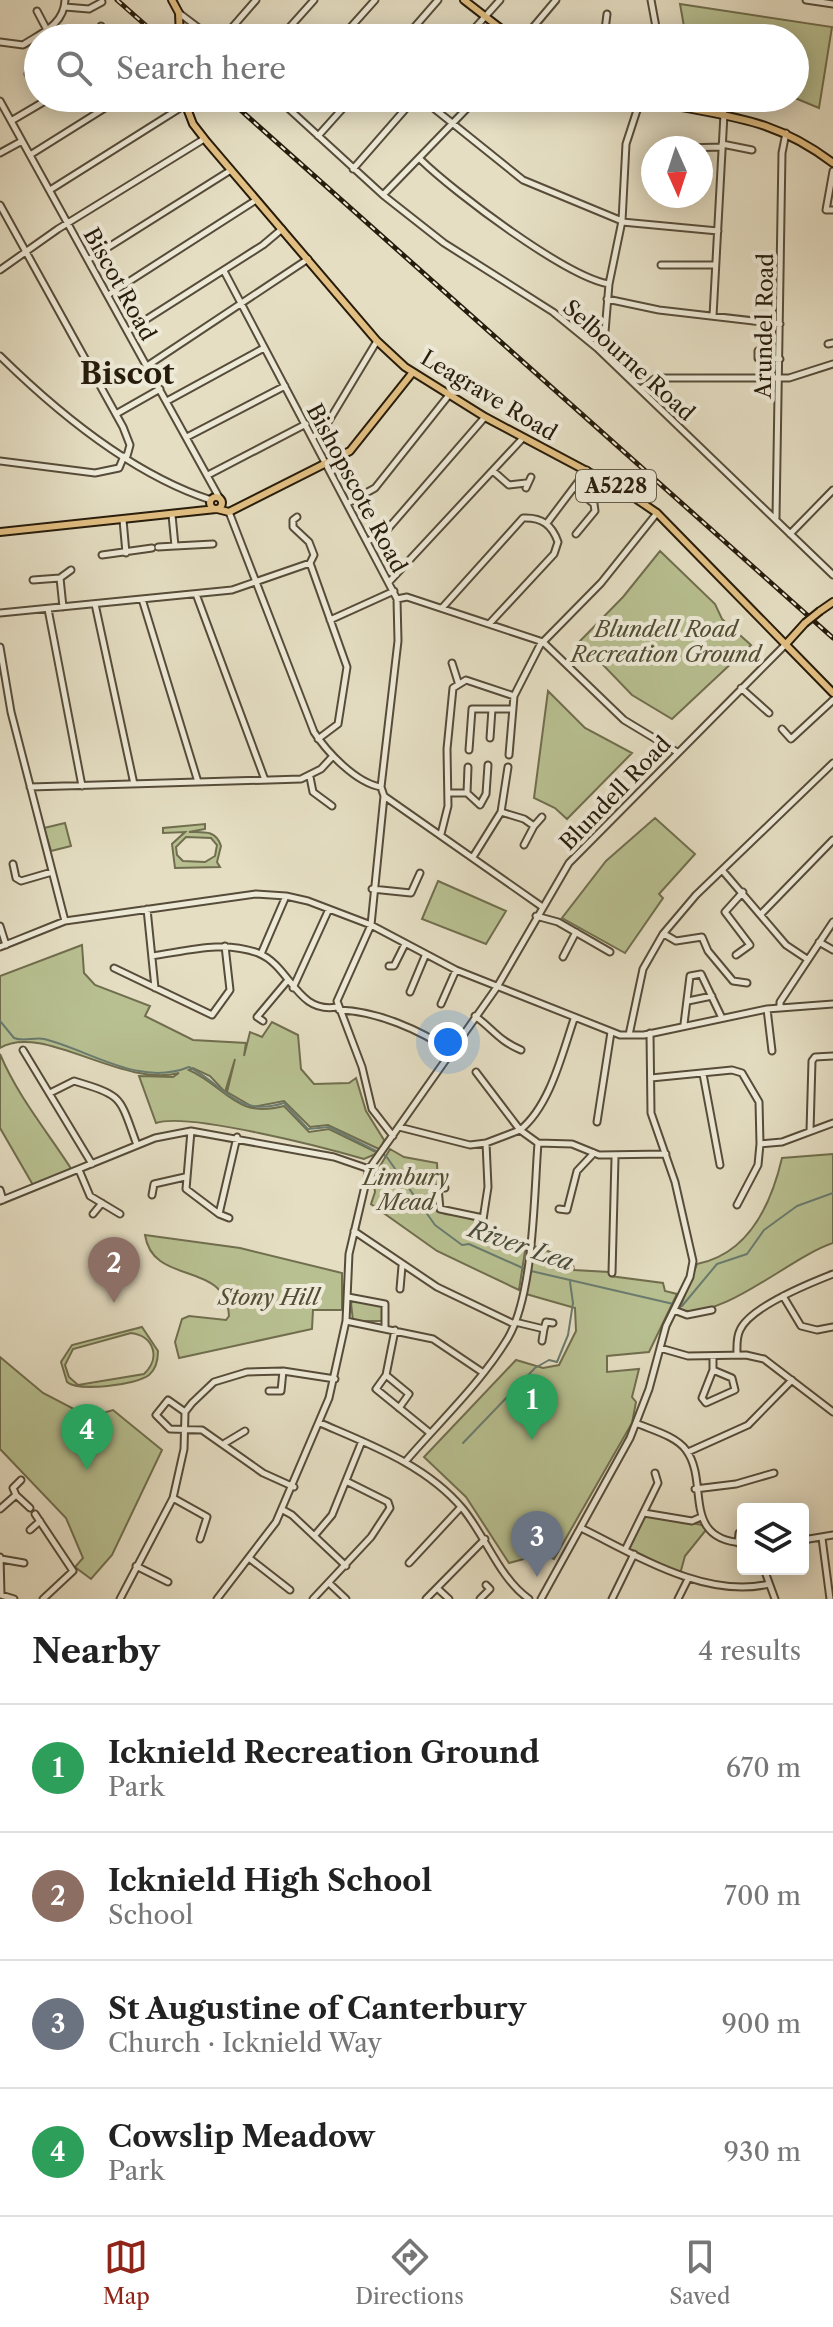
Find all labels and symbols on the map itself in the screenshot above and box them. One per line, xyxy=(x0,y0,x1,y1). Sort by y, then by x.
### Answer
north arrow xyxy=(641,136,713,208)
street label: Biscot Road xyxy=(78,223,162,345)
street label: Arundel Road xyxy=(750,253,779,400)
street label: Selbourne Road xyxy=(557,294,700,427)
street label: Leagrave Road xyxy=(416,344,562,447)
district label: Biscot xyxy=(80,355,174,392)
street label: Bishopscote Road xyxy=(301,399,412,577)
road number: A5228 xyxy=(576,470,656,502)
park label: Blundell Road Recreation Ground xyxy=(569,616,763,668)
street label: Blundell Road xyxy=(554,731,677,856)
your location xyxy=(428,1022,468,1062)
park label: Limbury Mead xyxy=(361,1164,449,1216)
water label: River Lea xyxy=(463,1213,577,1277)
pin: 2 xyxy=(88,1237,140,1303)
park label: Stony Hill xyxy=(216,1284,323,1311)
pin: 1 xyxy=(506,1374,558,1440)
pin: 4 xyxy=(61,1404,113,1470)
pin: 3 xyxy=(511,1511,563,1577)

